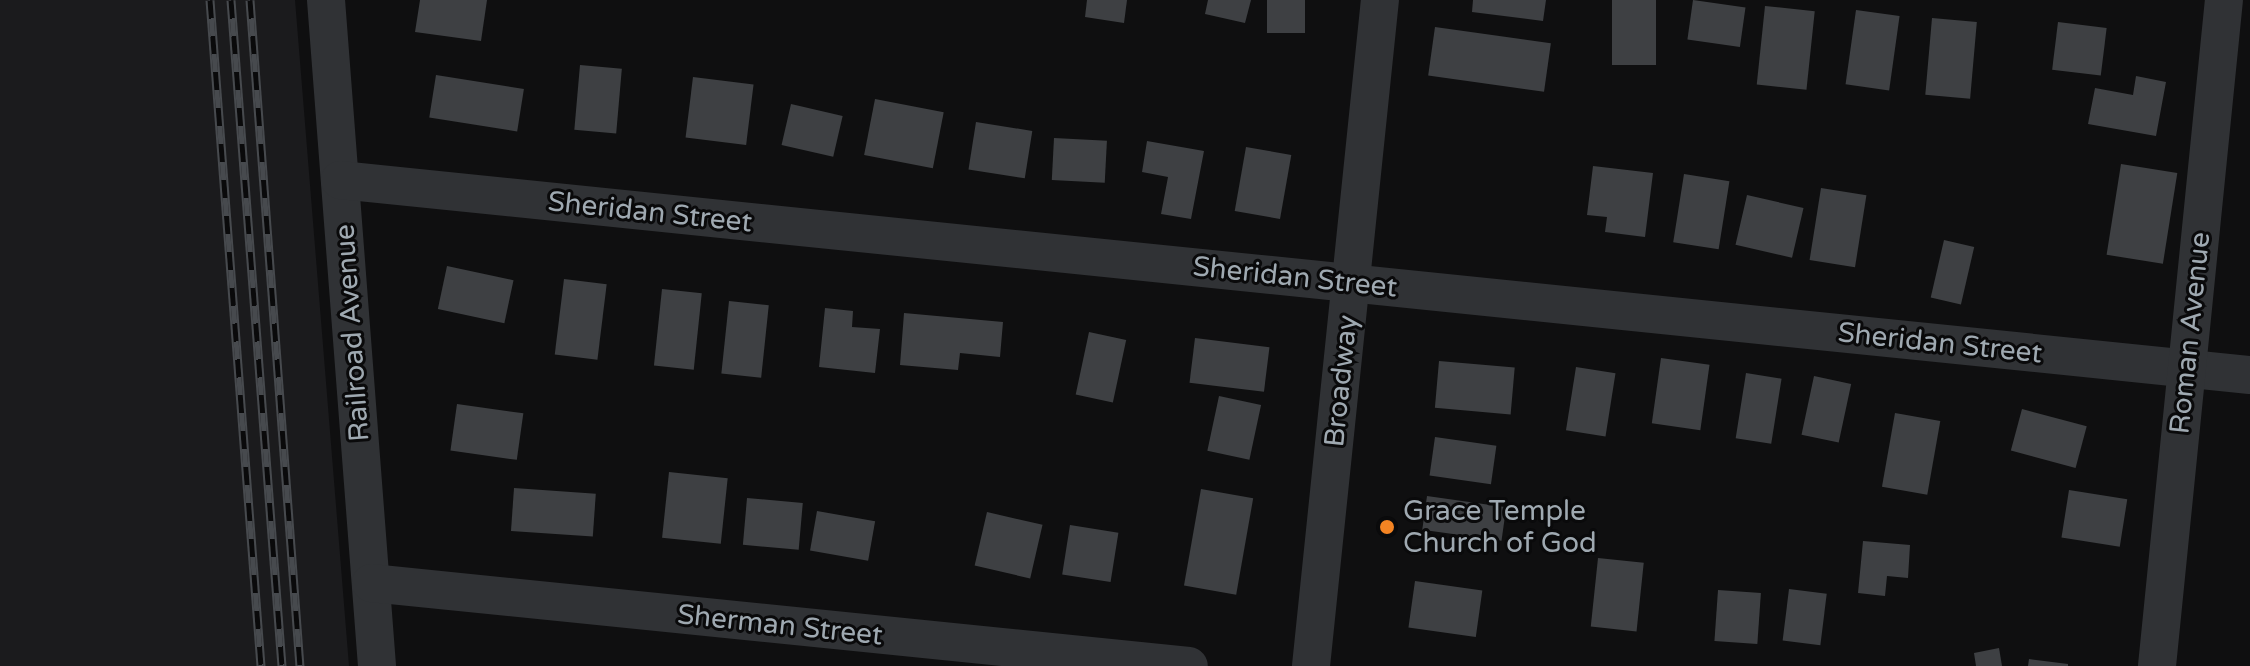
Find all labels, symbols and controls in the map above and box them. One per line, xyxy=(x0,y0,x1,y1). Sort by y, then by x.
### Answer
street label: Sheridan Street xyxy=(546,185,754,239)
street label: Railroad Avenue xyxy=(328,223,376,443)
street label: Roman Avenue xyxy=(2163,230,2217,436)
street label: Sheridan Street xyxy=(1191,250,1399,304)
street label: Broadway xyxy=(1317,313,1365,449)
street label: Sheridan Street xyxy=(1836,316,2044,370)
place label: Grace Temple Church of God xyxy=(1403,494,1597,560)
marker: Grace Temple Church of God xyxy=(1378,518,1396,536)
street label: Sherman Street xyxy=(676,598,884,652)

